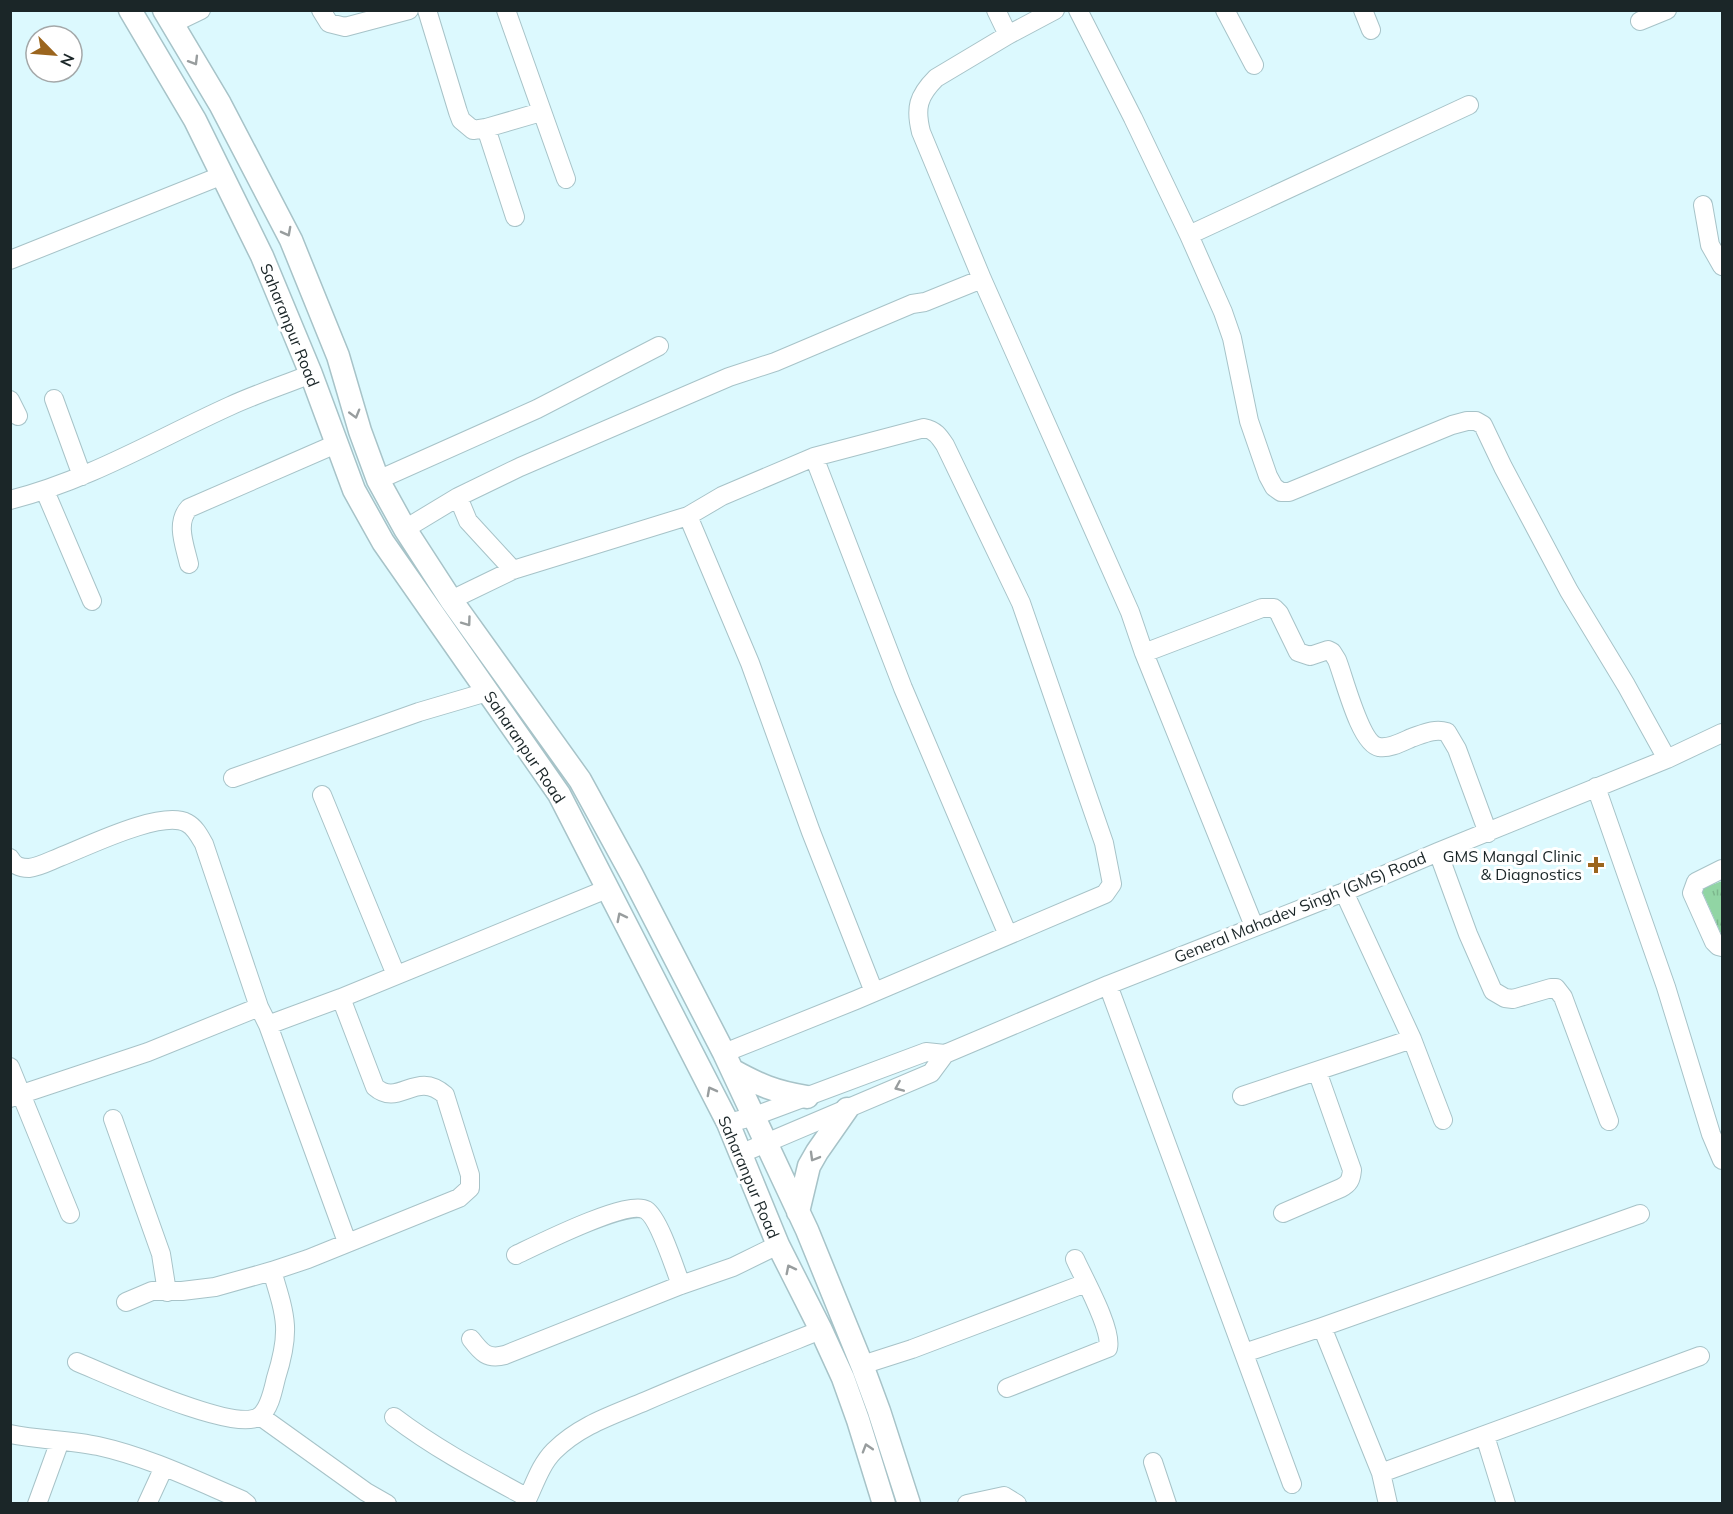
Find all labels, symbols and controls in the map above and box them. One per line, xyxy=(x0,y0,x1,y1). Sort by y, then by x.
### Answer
north arrow xyxy=(24,24,84,84)
text: N xyxy=(56,51,79,70)
one-way arrow xyxy=(186,55,198,65)
one-way arrow xyxy=(280,226,291,236)
street label: Saharanpur Road xyxy=(256,260,324,390)
one-way arrow xyxy=(348,408,360,419)
one-way arrow xyxy=(460,615,471,626)
street label: Saharanpur Road xyxy=(480,687,570,807)
place label: GMS Mangal Clinic & Diagnostics xyxy=(1443,846,1582,884)
street label: General Mahadev Singh (GMS) Road xyxy=(1171,847,1429,967)
marker: GMS Mangal Clinic & Diagnostics xyxy=(1587,856,1605,874)
one-way arrow xyxy=(617,913,628,924)
one-way arrow xyxy=(894,1080,905,1092)
one-way arrow xyxy=(706,1086,718,1097)
street label: Saharanpur Road xyxy=(714,1113,784,1241)
one-way arrow xyxy=(810,1151,822,1161)
one-way arrow xyxy=(786,1264,797,1275)
one-way arrow xyxy=(862,1443,874,1453)

